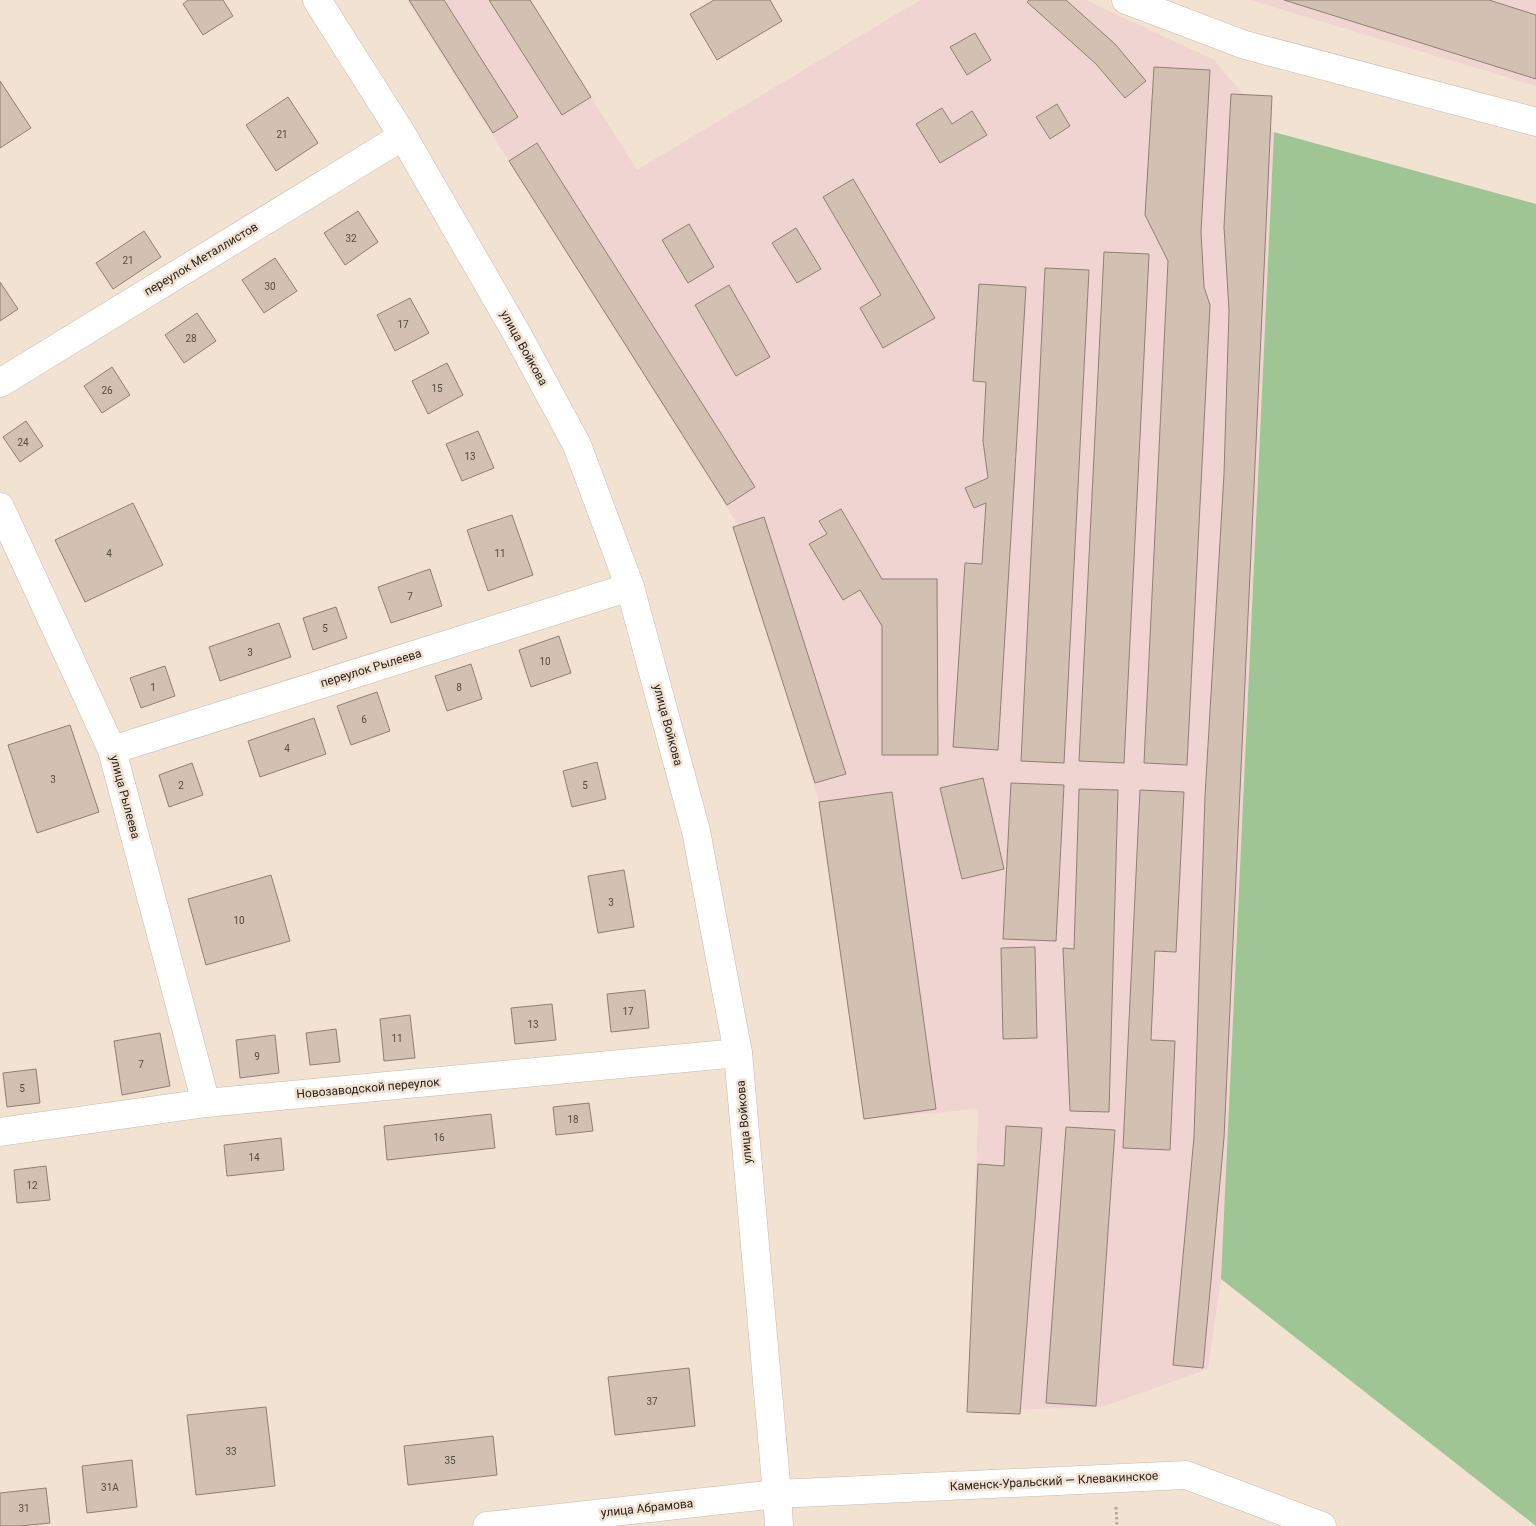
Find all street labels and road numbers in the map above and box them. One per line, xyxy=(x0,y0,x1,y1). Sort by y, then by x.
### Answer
street label: переулок Металлистов xyxy=(142,219,261,299)
street label: улица Войкова xyxy=(498,308,550,388)
street label: переулок Рылеева xyxy=(319,646,423,690)
street label: улица Войкова xyxy=(650,683,686,767)
street label: улица Рылеева xyxy=(107,754,143,840)
street label: Новозаводской переулок xyxy=(296,1075,441,1101)
street label: улица Войкова xyxy=(733,1080,755,1164)
street label: Каменск-Уральский — Клевакинское xyxy=(949,1469,1159,1493)
street label: улица Абрамова xyxy=(600,1496,694,1520)

